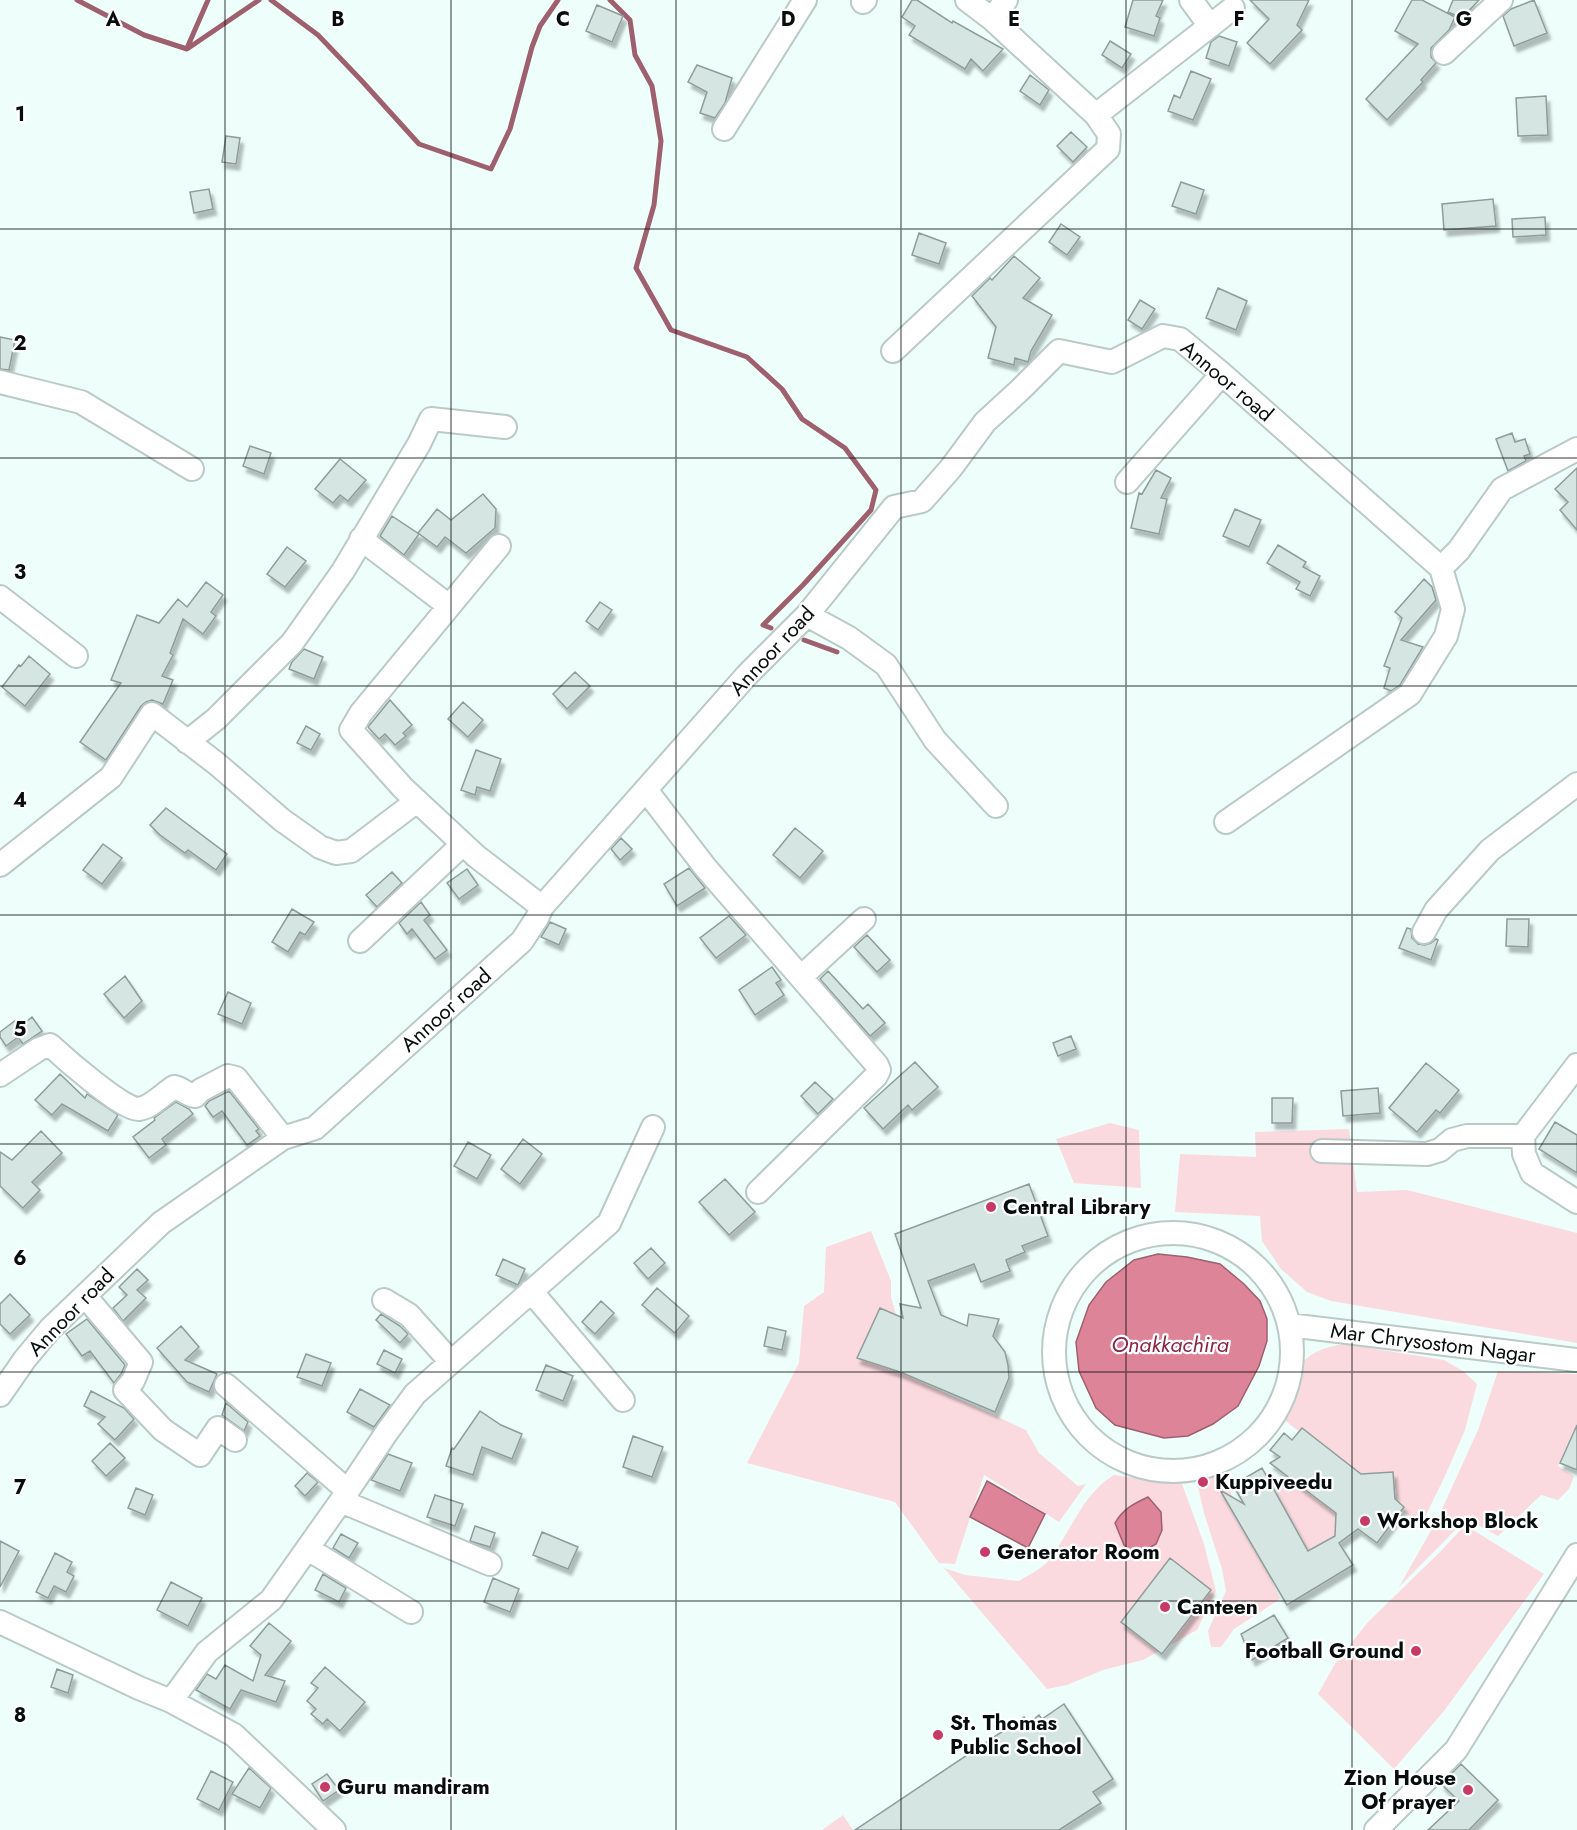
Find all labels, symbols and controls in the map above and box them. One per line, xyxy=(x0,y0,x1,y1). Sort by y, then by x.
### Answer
text: A xyxy=(105,5,121,34)
text: B xyxy=(331,5,345,34)
text: C xyxy=(556,5,570,34)
text: D xyxy=(781,5,795,34)
text: E xyxy=(1008,5,1020,34)
text: F xyxy=(1233,5,1245,34)
text: G xyxy=(1456,5,1472,34)
text: 1 xyxy=(15,100,25,129)
text: 2 xyxy=(13,329,27,358)
street label: Annoor road xyxy=(1174,333,1280,429)
text: 3 xyxy=(14,558,26,587)
street label: Annoor road xyxy=(723,600,821,702)
text: 4 xyxy=(13,786,27,815)
street label: Annoor road xyxy=(394,961,498,1059)
text: 5 xyxy=(14,1015,27,1044)
place label: Central Library xyxy=(1003,1192,1151,1222)
marker: Central Library xyxy=(984,1200,998,1214)
text: 6 xyxy=(13,1244,27,1273)
street label: Annoor road xyxy=(21,1261,121,1363)
street label: Mar Chrysostom Nagar xyxy=(1329,1316,1538,1371)
water label: Onakkachira xyxy=(1111,1328,1229,1360)
place label: Kuppiveedu xyxy=(1215,1467,1333,1497)
text: 7 xyxy=(14,1473,27,1502)
marker: Kuppiveedu xyxy=(1196,1475,1210,1489)
place label: Workshop Block xyxy=(1377,1506,1539,1536)
marker: Workshop Block xyxy=(1358,1514,1372,1528)
place label: Generator Room xyxy=(997,1537,1160,1567)
marker: Generator Room xyxy=(978,1545,992,1559)
place label: Canteen xyxy=(1177,1592,1258,1622)
marker: Canteen xyxy=(1158,1600,1172,1614)
place label: Football Ground xyxy=(1245,1636,1404,1666)
marker: Football Ground xyxy=(1409,1644,1423,1658)
text: 8 xyxy=(14,1701,26,1730)
place label: St. Thomas Public School xyxy=(950,1708,1082,1762)
marker: St. Thomas Public School xyxy=(931,1728,945,1742)
place label: Zion House Of prayer xyxy=(1344,1763,1456,1817)
place label: Guru mandiram xyxy=(337,1772,490,1802)
marker: Guru mandiram xyxy=(318,1780,332,1794)
marker: Zion House Of prayer xyxy=(1461,1783,1475,1797)

